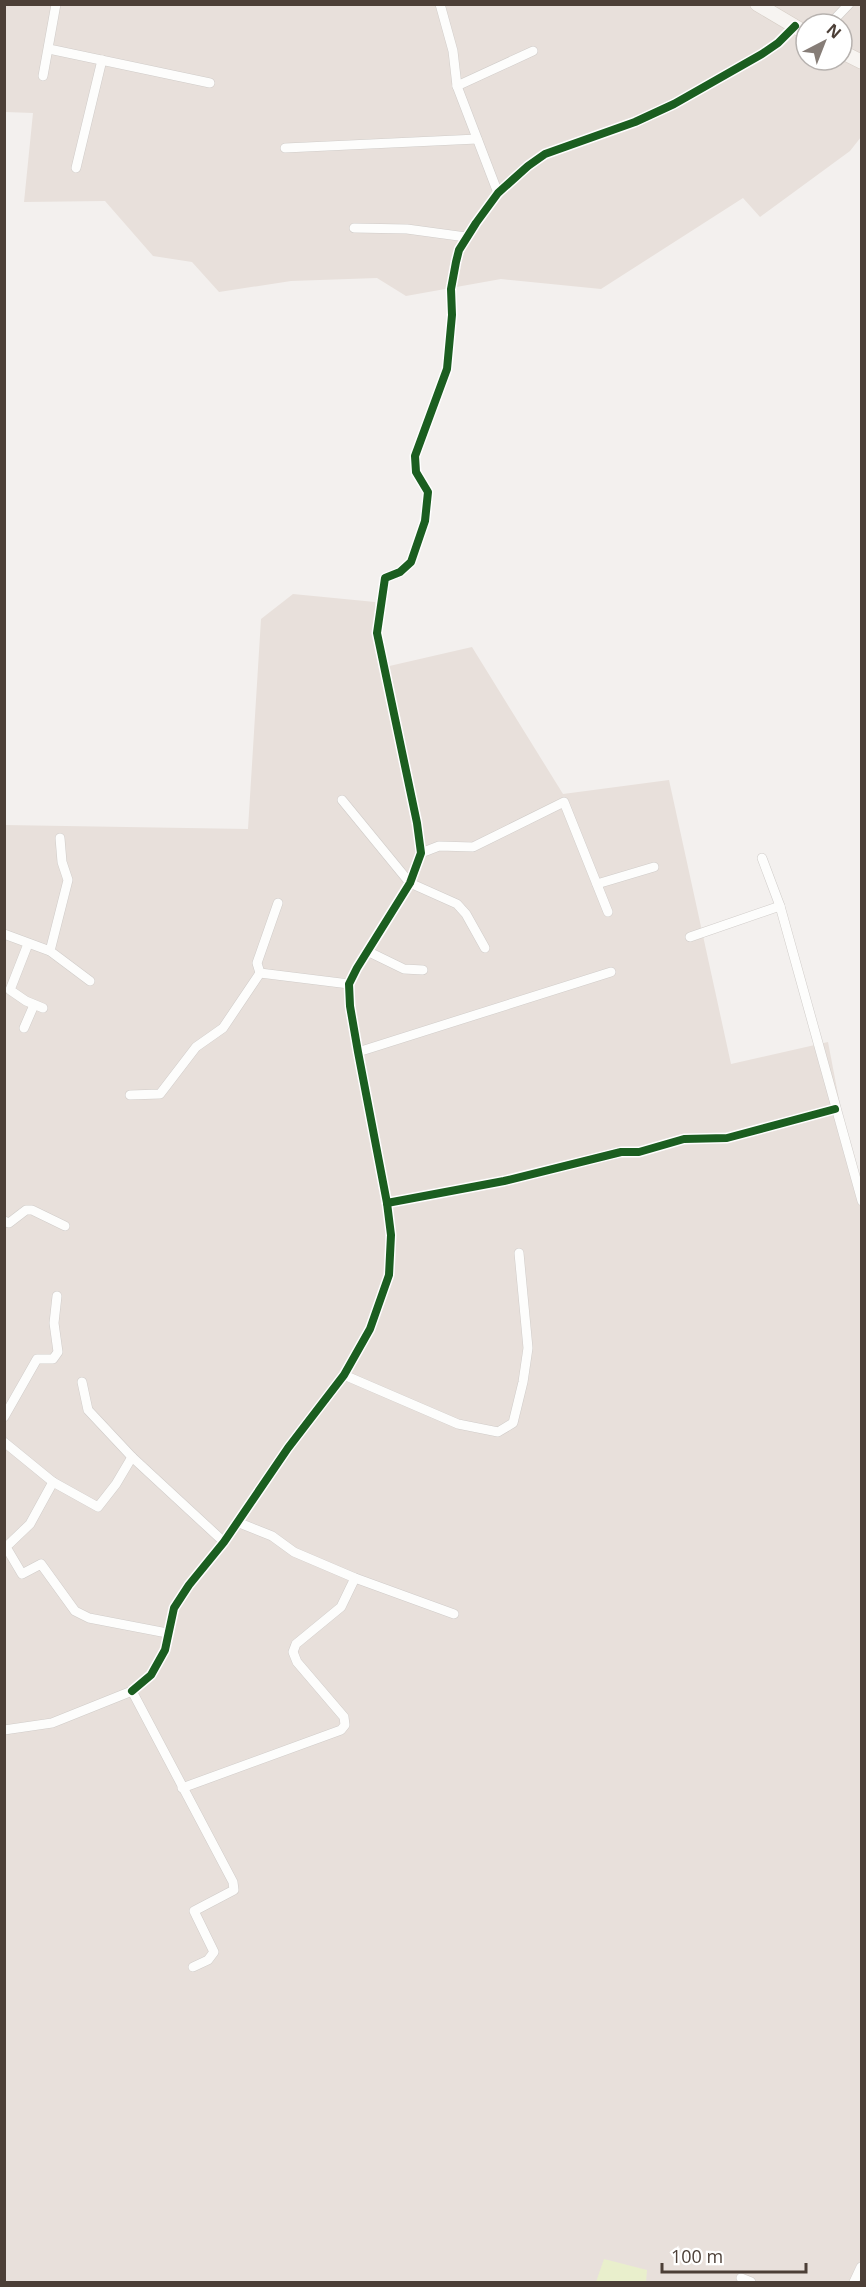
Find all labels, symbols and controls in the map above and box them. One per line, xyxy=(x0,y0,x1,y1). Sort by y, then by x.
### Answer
north arrow xyxy=(794,12,854,72)
text: N xyxy=(822,18,846,43)
scale bar xyxy=(662,2236,806,2274)
text: 100 m xyxy=(671,2244,723,2268)

